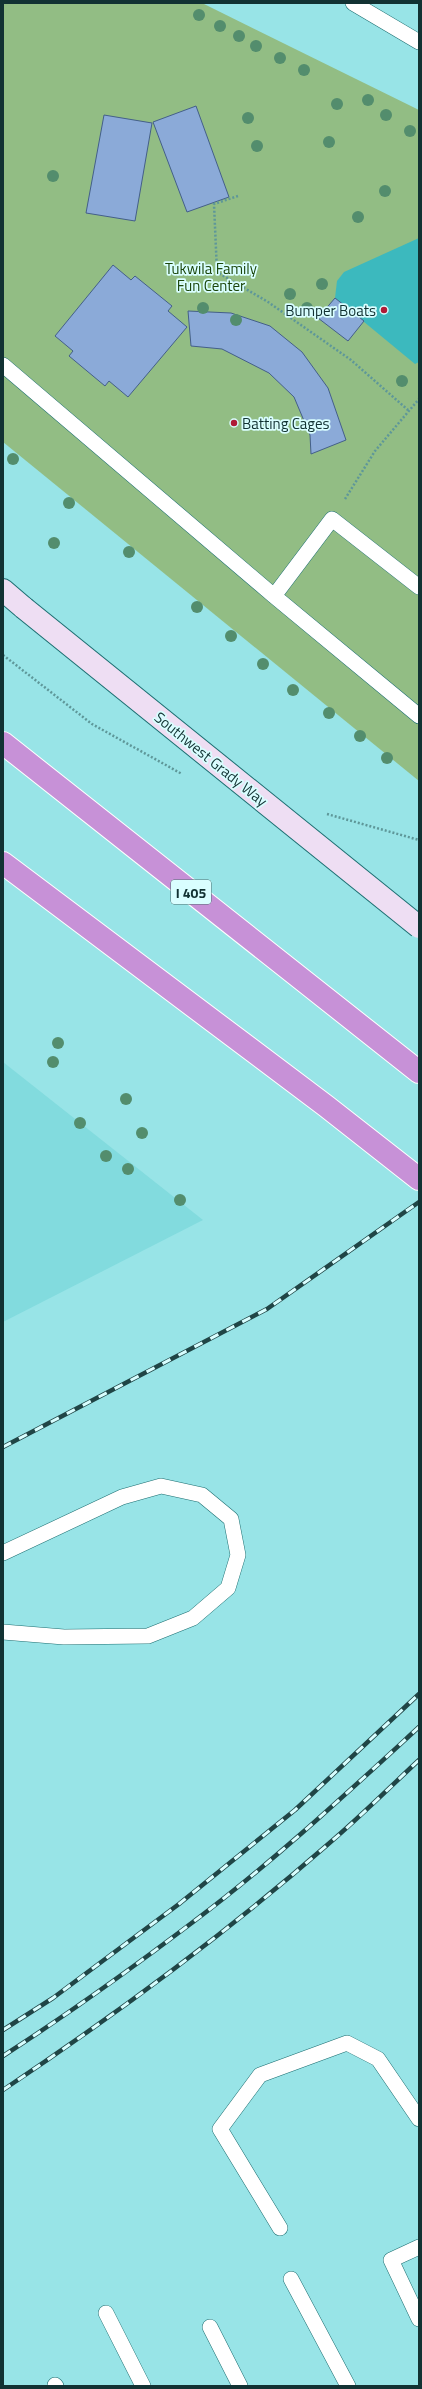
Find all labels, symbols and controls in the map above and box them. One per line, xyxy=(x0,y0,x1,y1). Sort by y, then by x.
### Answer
park label: Tukwila Family Fun Center xyxy=(165,257,257,297)
place label: Bumper Boats xyxy=(285,299,376,322)
marker: Bumper Boats xyxy=(379,305,389,315)
place label: Batting Cages xyxy=(242,412,330,435)
marker: Batting Cages xyxy=(229,418,239,428)
street label: Southwest Grady Way xyxy=(149,706,273,812)
road number: I 405 xyxy=(171,880,211,904)

